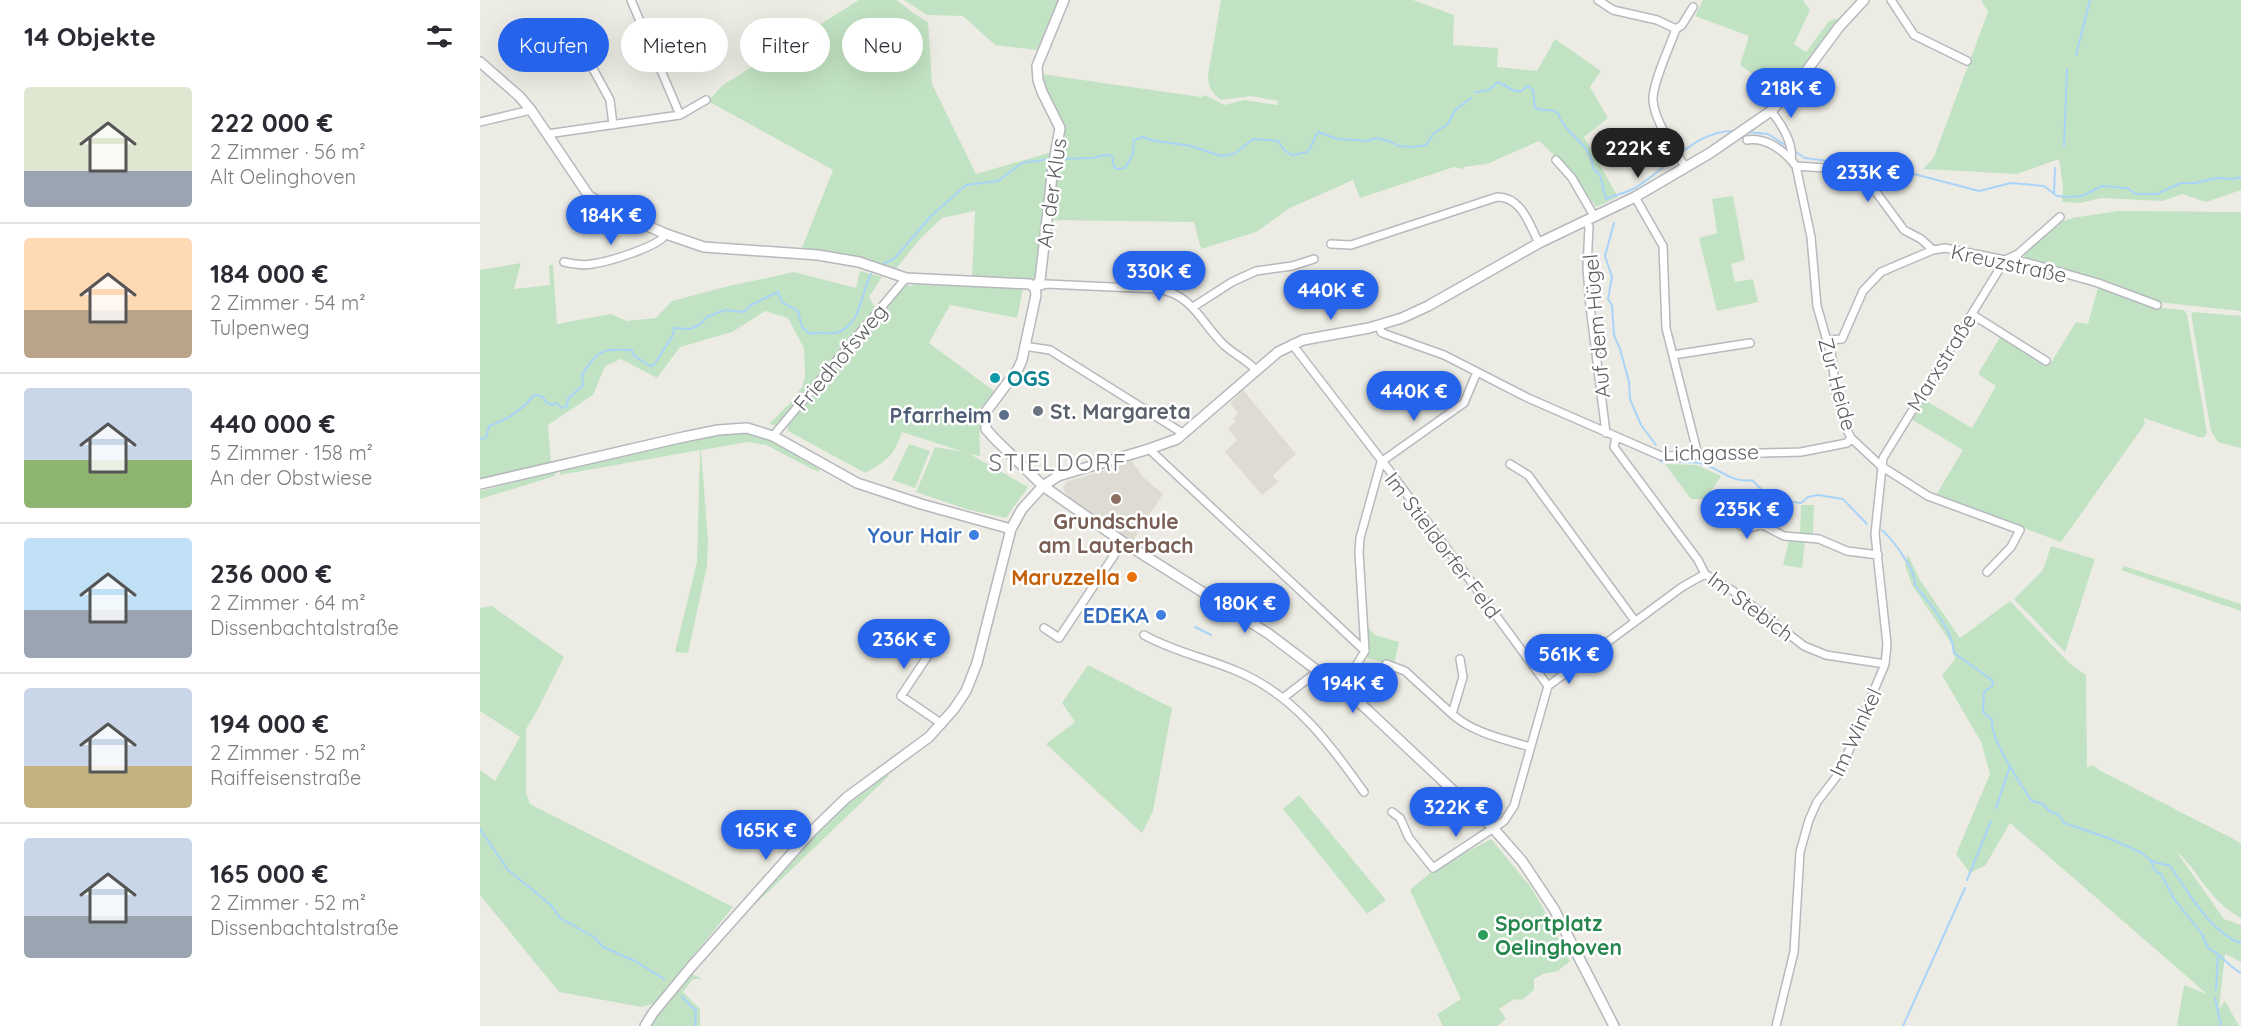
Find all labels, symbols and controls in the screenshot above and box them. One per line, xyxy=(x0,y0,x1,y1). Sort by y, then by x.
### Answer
chip: Kaufen xyxy=(498,18,609,72)
chip: Mieten xyxy=(621,18,728,72)
chip: Filter xyxy=(740,18,830,72)
chip: Neu xyxy=(842,18,923,72)
text: 14 Objekte xyxy=(24,20,156,53)
icon: filters xyxy=(423,20,456,53)
pin: 218K € xyxy=(1742,68,1840,119)
text: 218K € xyxy=(1760,75,1822,100)
text: 222 000 € xyxy=(210,106,333,139)
icon: home xyxy=(72,111,144,183)
pin: 222K € xyxy=(1589,128,1687,179)
text: 222K € xyxy=(1605,135,1671,160)
street label: An der Klus xyxy=(1030,136,1072,250)
text: 2 Zimmer · 56 m² xyxy=(210,139,366,164)
pin: 233K € xyxy=(1819,152,1917,203)
text: 233K € xyxy=(1836,159,1900,184)
text: Alt Oelinghoven xyxy=(210,164,356,189)
pin: 184K € xyxy=(562,195,660,246)
text: 184K € xyxy=(580,202,642,227)
street label: Kreuzstraße xyxy=(1949,238,2069,288)
pin: 330K € xyxy=(1110,251,1208,302)
street label: Auf dem Hügel xyxy=(1577,253,1615,399)
text: 184 000 € xyxy=(210,257,328,290)
text: 330K € xyxy=(1127,258,1192,283)
icon: home xyxy=(72,262,144,334)
pin: 440K € xyxy=(1282,270,1380,321)
text: 440K € xyxy=(1297,277,1365,302)
text: 2 Zimmer · 54 m² xyxy=(210,290,365,315)
street label: Friedhofsweg xyxy=(788,298,892,416)
street label: Marxstraße xyxy=(1901,308,1981,416)
text: Tulpenweg xyxy=(210,315,309,340)
street label: Zur Heide xyxy=(1813,335,1863,433)
place label: OGS xyxy=(1007,365,1050,391)
marker: OGS xyxy=(988,371,1002,385)
pin: 440K € xyxy=(1365,371,1463,422)
text: 440K € xyxy=(1380,378,1448,403)
place label: St. Margareta xyxy=(1050,398,1191,424)
place label: Pfarrheim xyxy=(890,402,992,428)
marker: St. Margareta xyxy=(1031,404,1045,418)
text: 440 000 € xyxy=(210,407,335,440)
marker: Pfarrheim xyxy=(997,408,1011,422)
icon: home xyxy=(72,412,144,484)
street label: Lichgasse xyxy=(1663,438,1759,466)
text: 5 Zimmer · 158 m² xyxy=(210,440,373,465)
district label: STIELDORF xyxy=(988,447,1128,477)
text: An der Obstwiese xyxy=(210,465,372,490)
street label: Im Stieldorfer Feld xyxy=(1379,467,1507,623)
pin: 235K € xyxy=(1698,489,1796,540)
marker: Grundschule am Lauterbach xyxy=(1109,492,1123,506)
text: 235K € xyxy=(1715,496,1779,521)
place label: Grundschule am Lauterbach xyxy=(1038,508,1194,558)
place label: Your Hair xyxy=(868,522,962,548)
marker: Your Hair xyxy=(967,528,981,542)
text: 236 000 € xyxy=(210,557,332,590)
icon: home xyxy=(72,562,144,634)
place label: Maruzzella xyxy=(1011,564,1120,590)
street label: Im Stebich xyxy=(1703,565,1799,647)
marker: Maruzzella xyxy=(1125,570,1139,584)
pin: 180K € xyxy=(1196,583,1294,634)
text: 2 Zimmer · 64 m² xyxy=(210,590,366,615)
text: 180K € xyxy=(1214,590,1276,615)
place label: EDEKA xyxy=(1083,602,1150,628)
marker: EDEKA xyxy=(1154,608,1168,622)
text: Dissenbachtalstraße xyxy=(210,615,399,640)
pin: 236K € xyxy=(855,619,953,670)
text: 236K € xyxy=(872,626,936,651)
pin: 561K € xyxy=(1520,634,1618,685)
text: 561K € xyxy=(1538,641,1600,666)
pin: 194K € xyxy=(1304,663,1402,714)
text: 194K € xyxy=(1322,670,1384,695)
street label: Im Winkel xyxy=(1823,684,1887,780)
text: 194 000 € xyxy=(210,707,329,740)
icon: home xyxy=(72,712,144,784)
text: 2 Zimmer · 52 m² xyxy=(210,740,366,765)
text: Raiffeisenstraße xyxy=(210,765,361,790)
pin: 322K € xyxy=(1407,787,1505,838)
text: 322K € xyxy=(1424,794,1488,819)
pin: 165K € xyxy=(717,810,815,861)
text: 165K € xyxy=(735,817,797,842)
text: 165 000 € xyxy=(210,857,328,890)
icon: home xyxy=(72,862,144,934)
text: 2 Zimmer · 52 m² xyxy=(210,890,366,915)
place label: Sportplatz Oelinghoven xyxy=(1495,910,1622,960)
text: Dissenbachtalstraße xyxy=(210,915,399,940)
marker: Sportplatz Oelinghoven xyxy=(1476,928,1490,942)

